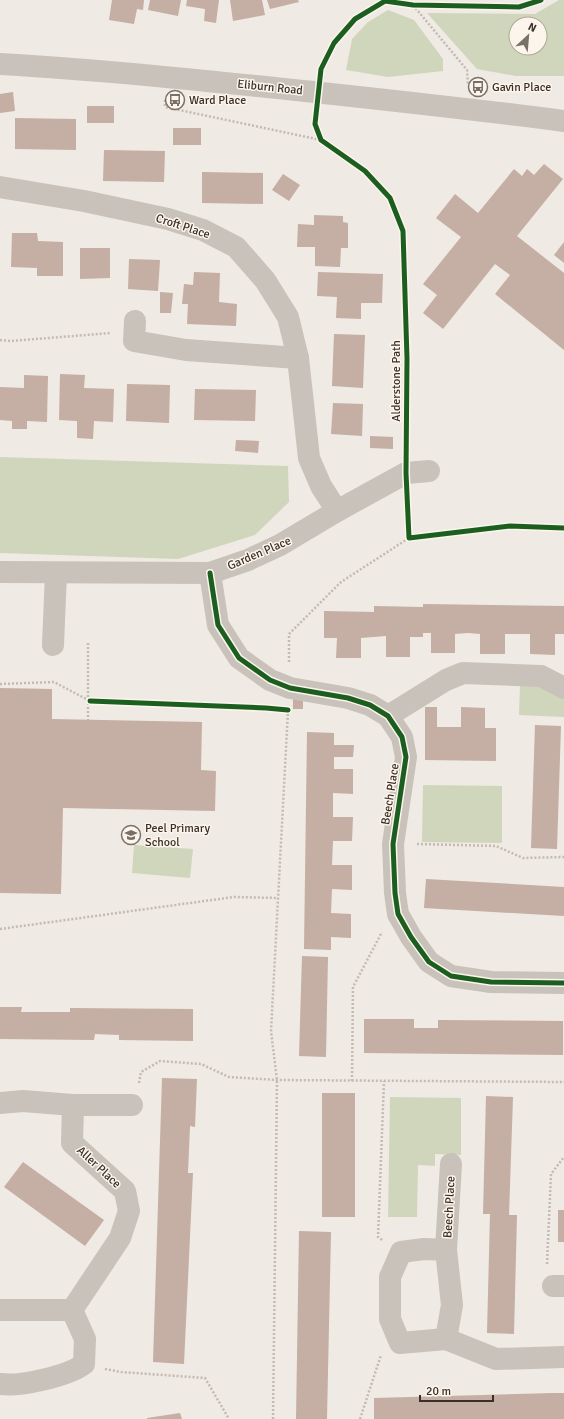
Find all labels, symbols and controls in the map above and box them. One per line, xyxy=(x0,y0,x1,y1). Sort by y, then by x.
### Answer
north arrow xyxy=(508,16,548,56)
text: N xyxy=(526,20,538,35)
bus stop icon: Gavin Place xyxy=(467,76,489,98)
street label: Eliburn Road xyxy=(236,77,303,98)
place label: Gavin Place xyxy=(492,80,551,95)
bus stop icon: Ward Place xyxy=(164,89,186,111)
place label: Ward Place xyxy=(189,93,246,108)
street label: Croft Place xyxy=(154,211,212,242)
street label: Alderstone Path xyxy=(389,340,404,422)
street label: Garden Place xyxy=(225,533,293,574)
street label: Beech Place xyxy=(378,762,403,826)
place label: Peel Primary School xyxy=(145,821,211,850)
school or university icon: Peel Primary School xyxy=(120,824,142,846)
street label: Aller Place xyxy=(73,1143,124,1192)
street label: Beech Place xyxy=(440,1176,459,1238)
scale bar xyxy=(420,1377,493,1403)
text: 20 m xyxy=(426,1384,451,1399)

